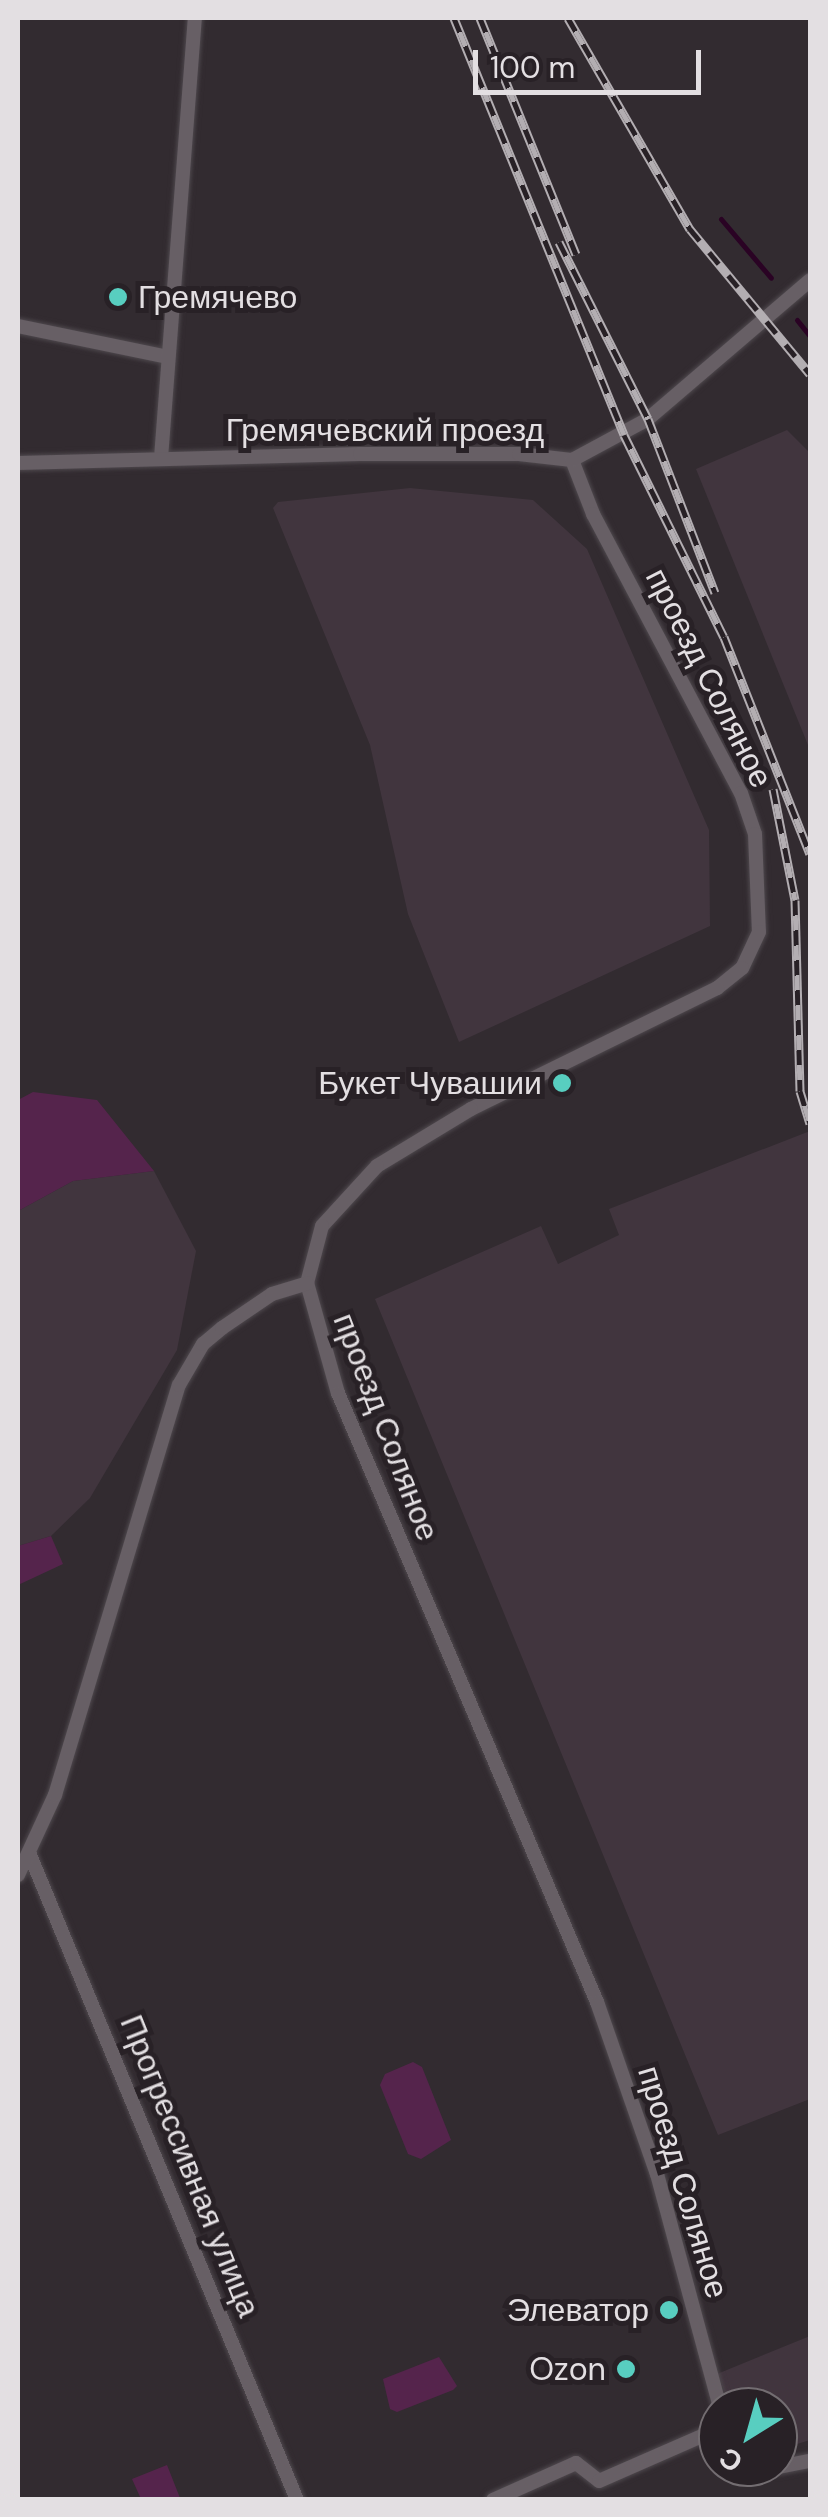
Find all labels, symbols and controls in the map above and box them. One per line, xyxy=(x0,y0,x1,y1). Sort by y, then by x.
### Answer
scale bar xyxy=(478,30,706,92)
text: 100 m xyxy=(490,48,575,87)
place label: Гремячево xyxy=(138,278,297,316)
marker: Гремячево xyxy=(107,286,129,308)
street label: Гремячевский проезд xyxy=(226,411,544,449)
street label: проезд Соляное xyxy=(637,562,781,794)
place label: Букет Чувашии xyxy=(318,1064,542,1102)
marker: Букет Чувашии xyxy=(551,1072,573,1094)
street label: проезд Соляное xyxy=(325,1308,447,1546)
street label: Прогрессивная улица xyxy=(112,2010,268,2322)
street label: проезд Соляное xyxy=(629,2061,737,2303)
place label: Элеватор xyxy=(507,2291,649,2329)
marker: Элеватор xyxy=(658,2299,680,2321)
place label: Ozon xyxy=(529,2350,606,2388)
marker: Ozon xyxy=(615,2358,637,2380)
north arrow xyxy=(698,2387,798,2487)
text: С xyxy=(712,2439,750,2481)

